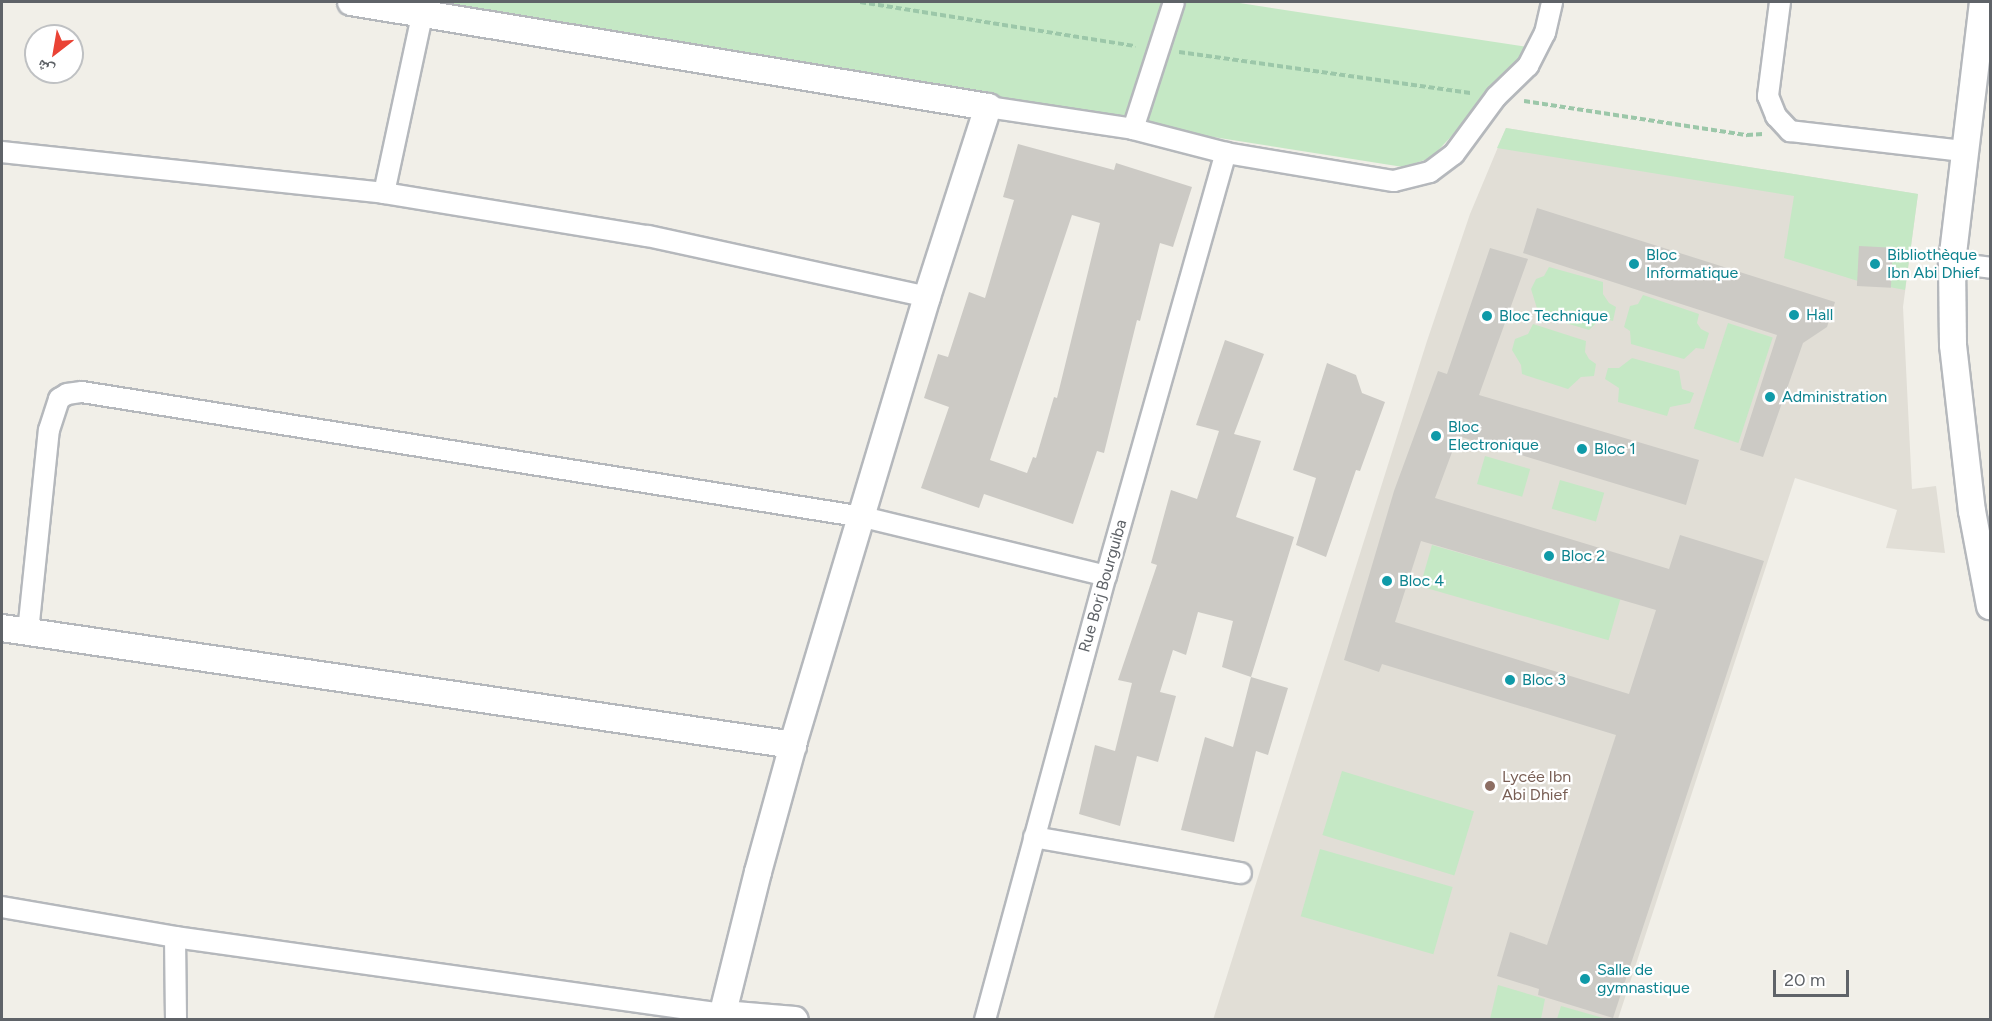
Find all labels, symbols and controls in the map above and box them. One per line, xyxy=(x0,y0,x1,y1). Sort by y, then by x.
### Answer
north arrow xyxy=(24,24,84,84)
text: ش xyxy=(33,56,58,81)
place label: Bloc Informatique xyxy=(1646,245,1738,283)
place label: Bibliothèque Ibn Abi Dhief xyxy=(1887,245,1980,283)
marker: Bloc Informatique xyxy=(1627,257,1641,271)
marker: Bibliothèque Ibn Abi Dhief xyxy=(1868,257,1882,271)
place label: Hall xyxy=(1806,305,1833,325)
place label: Bloc Technique xyxy=(1499,306,1608,326)
marker: Hall xyxy=(1787,308,1801,322)
marker: Bloc Technique xyxy=(1480,309,1494,323)
place label: Administration xyxy=(1782,387,1887,407)
marker: Administration xyxy=(1763,390,1777,404)
place label: Bloc Electronique xyxy=(1448,417,1539,455)
marker: Bloc Electronique xyxy=(1429,429,1443,443)
place label: Bloc 1 xyxy=(1594,439,1636,459)
marker: Bloc 1 xyxy=(1575,442,1589,456)
street label: Rue Borj Bourguiba xyxy=(1075,517,1131,655)
place label: Bloc 2 xyxy=(1561,546,1605,566)
marker: Bloc 2 xyxy=(1542,549,1556,563)
place label: Bloc 4 xyxy=(1399,571,1444,591)
marker: Bloc 4 xyxy=(1380,574,1394,588)
place label: Bloc 3 xyxy=(1522,670,1566,690)
marker: Bloc 3 xyxy=(1503,673,1517,687)
place label: Lycée Ibn Abi Dhief xyxy=(1502,767,1571,805)
marker: Lycée Ibn Abi Dhief xyxy=(1483,779,1497,793)
scale bar xyxy=(1776,958,1852,996)
place label: Salle de gymnastique xyxy=(1597,960,1690,998)
text: 20 m xyxy=(1784,969,1825,991)
marker: Salle de gymnastique xyxy=(1578,972,1592,986)

